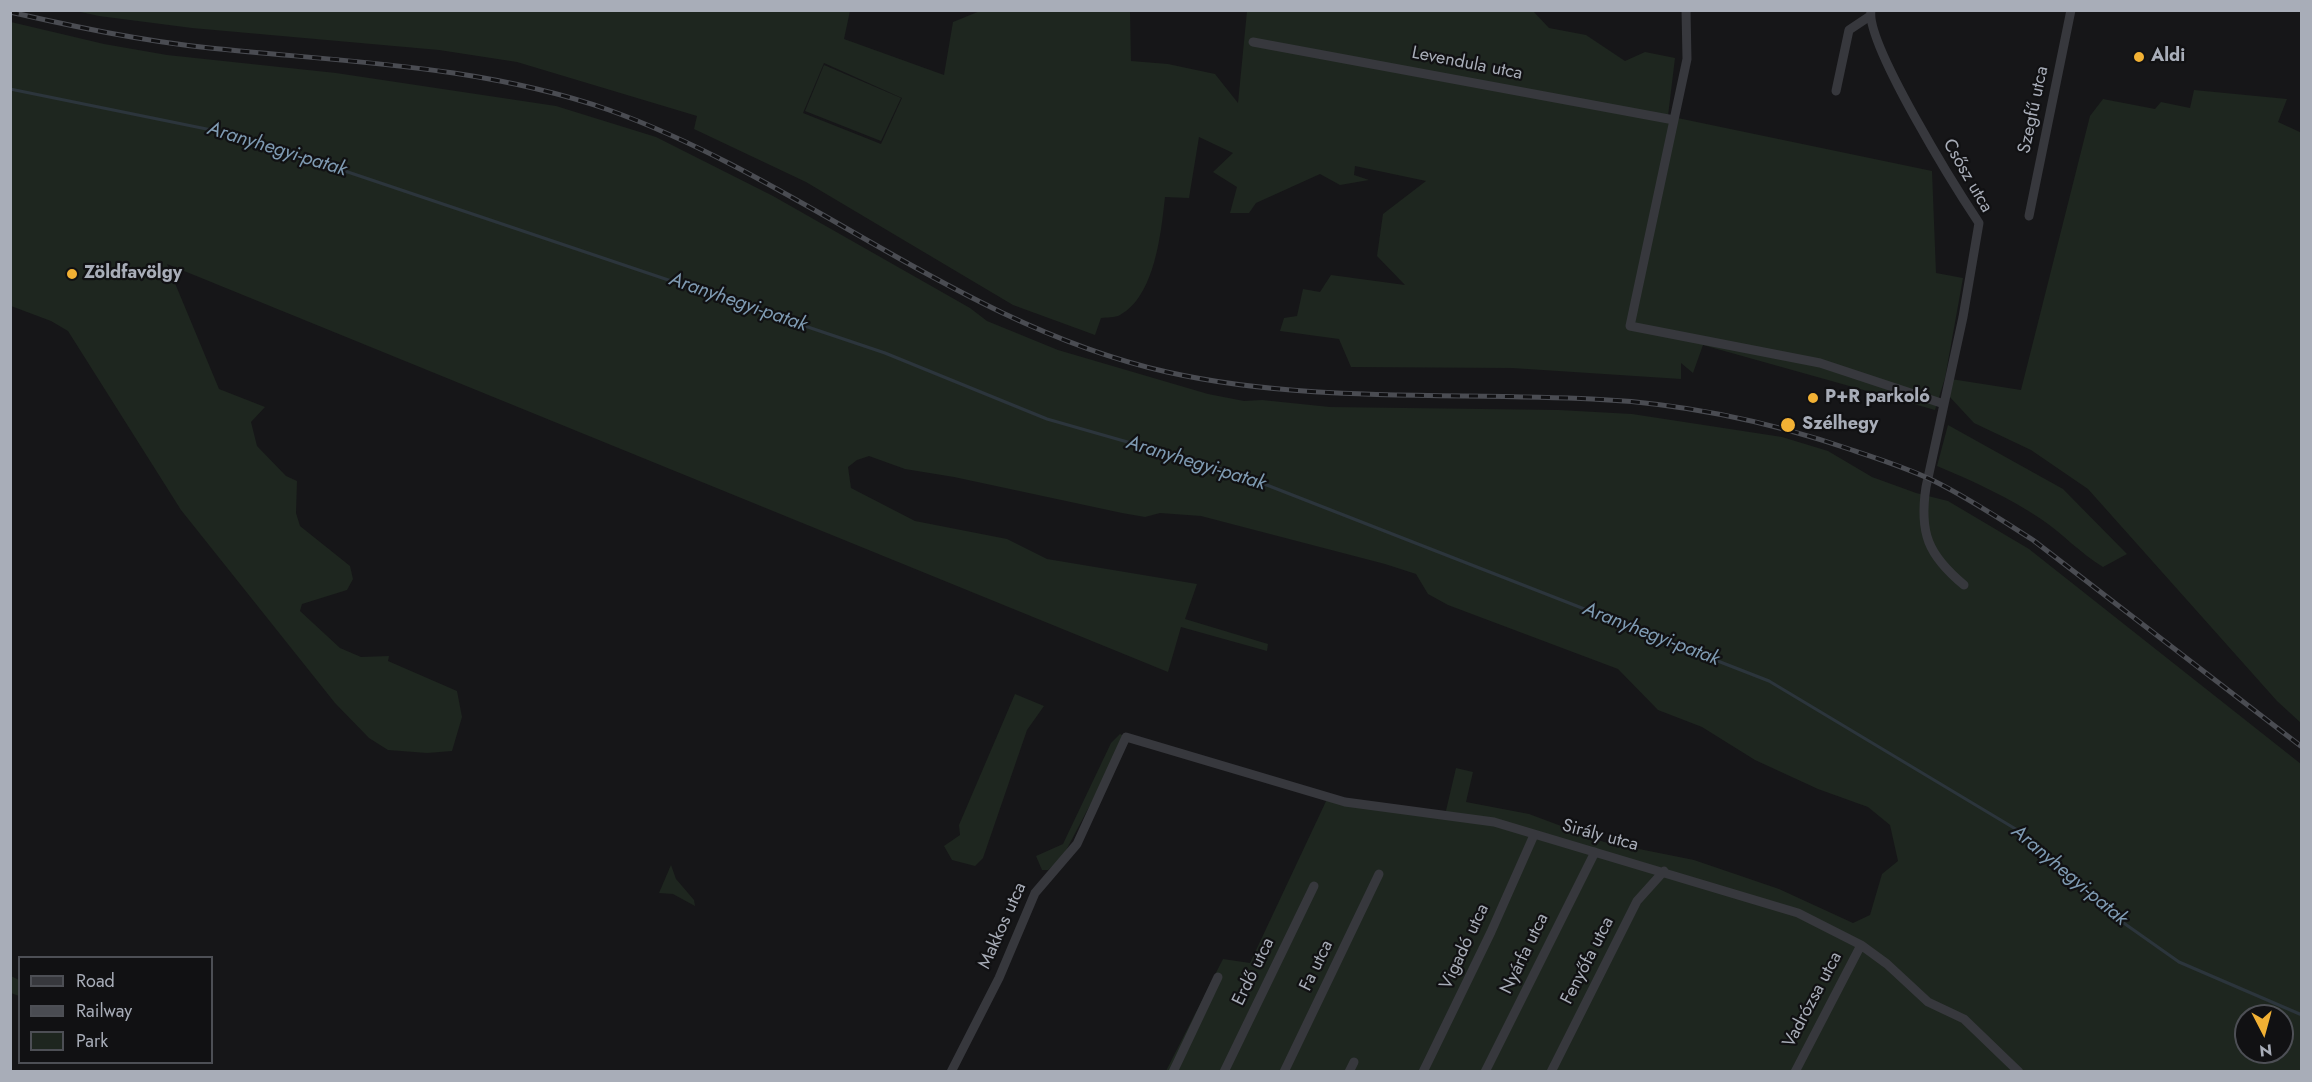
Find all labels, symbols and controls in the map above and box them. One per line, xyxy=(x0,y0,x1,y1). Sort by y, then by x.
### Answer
street label: Levendula utca xyxy=(1410,43,1524,85)
place label: Aldi xyxy=(2151,46,2185,68)
marker: Aldi xyxy=(2132,50,2146,64)
street label: Szegfű utca xyxy=(2014,65,2054,155)
water label: Aranyhegyi-patak xyxy=(204,117,350,183)
street label: Csősz utca xyxy=(1937,135,1997,217)
place label: Zöldfavölgy xyxy=(84,263,182,285)
marker: Zöldfavölgy xyxy=(65,267,79,281)
water label: Aranyhegyi-patak xyxy=(666,268,810,338)
place label: P+R parkoló xyxy=(1825,387,1930,409)
marker: P+R parkoló xyxy=(1806,391,1820,405)
place label: Szélhegy xyxy=(1802,414,1878,436)
marker: Szélhegy xyxy=(1779,416,1797,434)
water label: Aranyhegyi-patak xyxy=(1123,431,1269,497)
water label: Aranyhegyi-patak xyxy=(1579,598,1723,672)
street label: Sirály utca xyxy=(1560,815,1640,857)
water label: Aranyhegyi-patak xyxy=(2006,820,2132,932)
street label: Makkos utca xyxy=(974,879,1032,973)
street label: Vigadó utca xyxy=(1436,901,1494,993)
street label: Nyárfa utca xyxy=(1496,910,1554,998)
street label: Fenyőfa utca xyxy=(1557,914,1619,1008)
street label: Erdő utca xyxy=(1228,935,1280,1009)
street label: Fa utca xyxy=(1296,937,1338,995)
street label: Vadrózsa utca xyxy=(1779,949,1847,1051)
legend xyxy=(18,956,213,1064)
text: Road xyxy=(76,968,115,994)
text: Railway xyxy=(76,998,132,1024)
north arrow xyxy=(2234,1004,2294,1064)
text: Park xyxy=(76,1028,108,1054)
text: N xyxy=(2258,1038,2273,1063)

